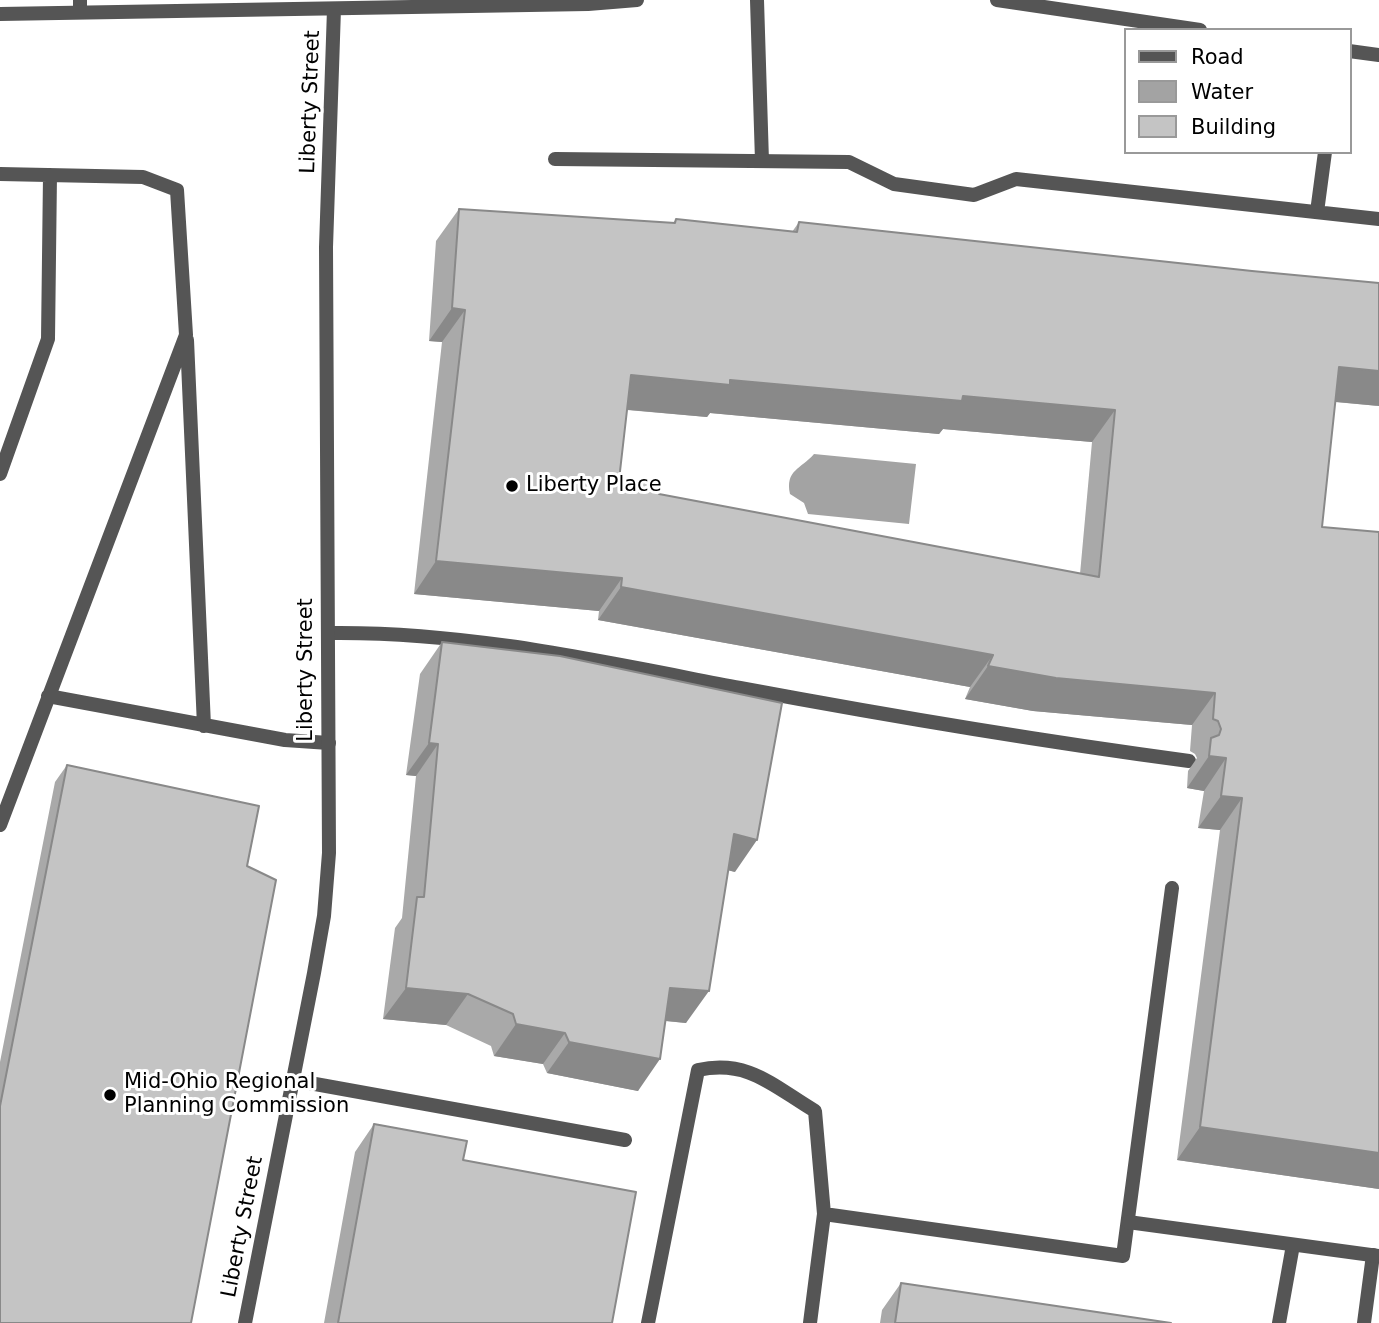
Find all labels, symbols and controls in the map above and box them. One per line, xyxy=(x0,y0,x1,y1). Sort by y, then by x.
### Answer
legend xyxy=(1124,28,1351,154)
street label: Liberty Street xyxy=(296,30,326,174)
text: Road xyxy=(1191,45,1244,69)
text: Water xyxy=(1191,80,1253,104)
text: Building xyxy=(1191,115,1276,139)
place label: Liberty Place xyxy=(526,473,662,499)
marker: Liberty Place xyxy=(504,478,520,494)
street label: Liberty Street xyxy=(294,598,320,742)
place label: Mid-Ohio Regional Planning Commission xyxy=(124,1070,349,1120)
marker: Mid-Ohio Regional Planning Commission xyxy=(102,1087,118,1103)
street label: Liberty Street xyxy=(217,1154,269,1300)

